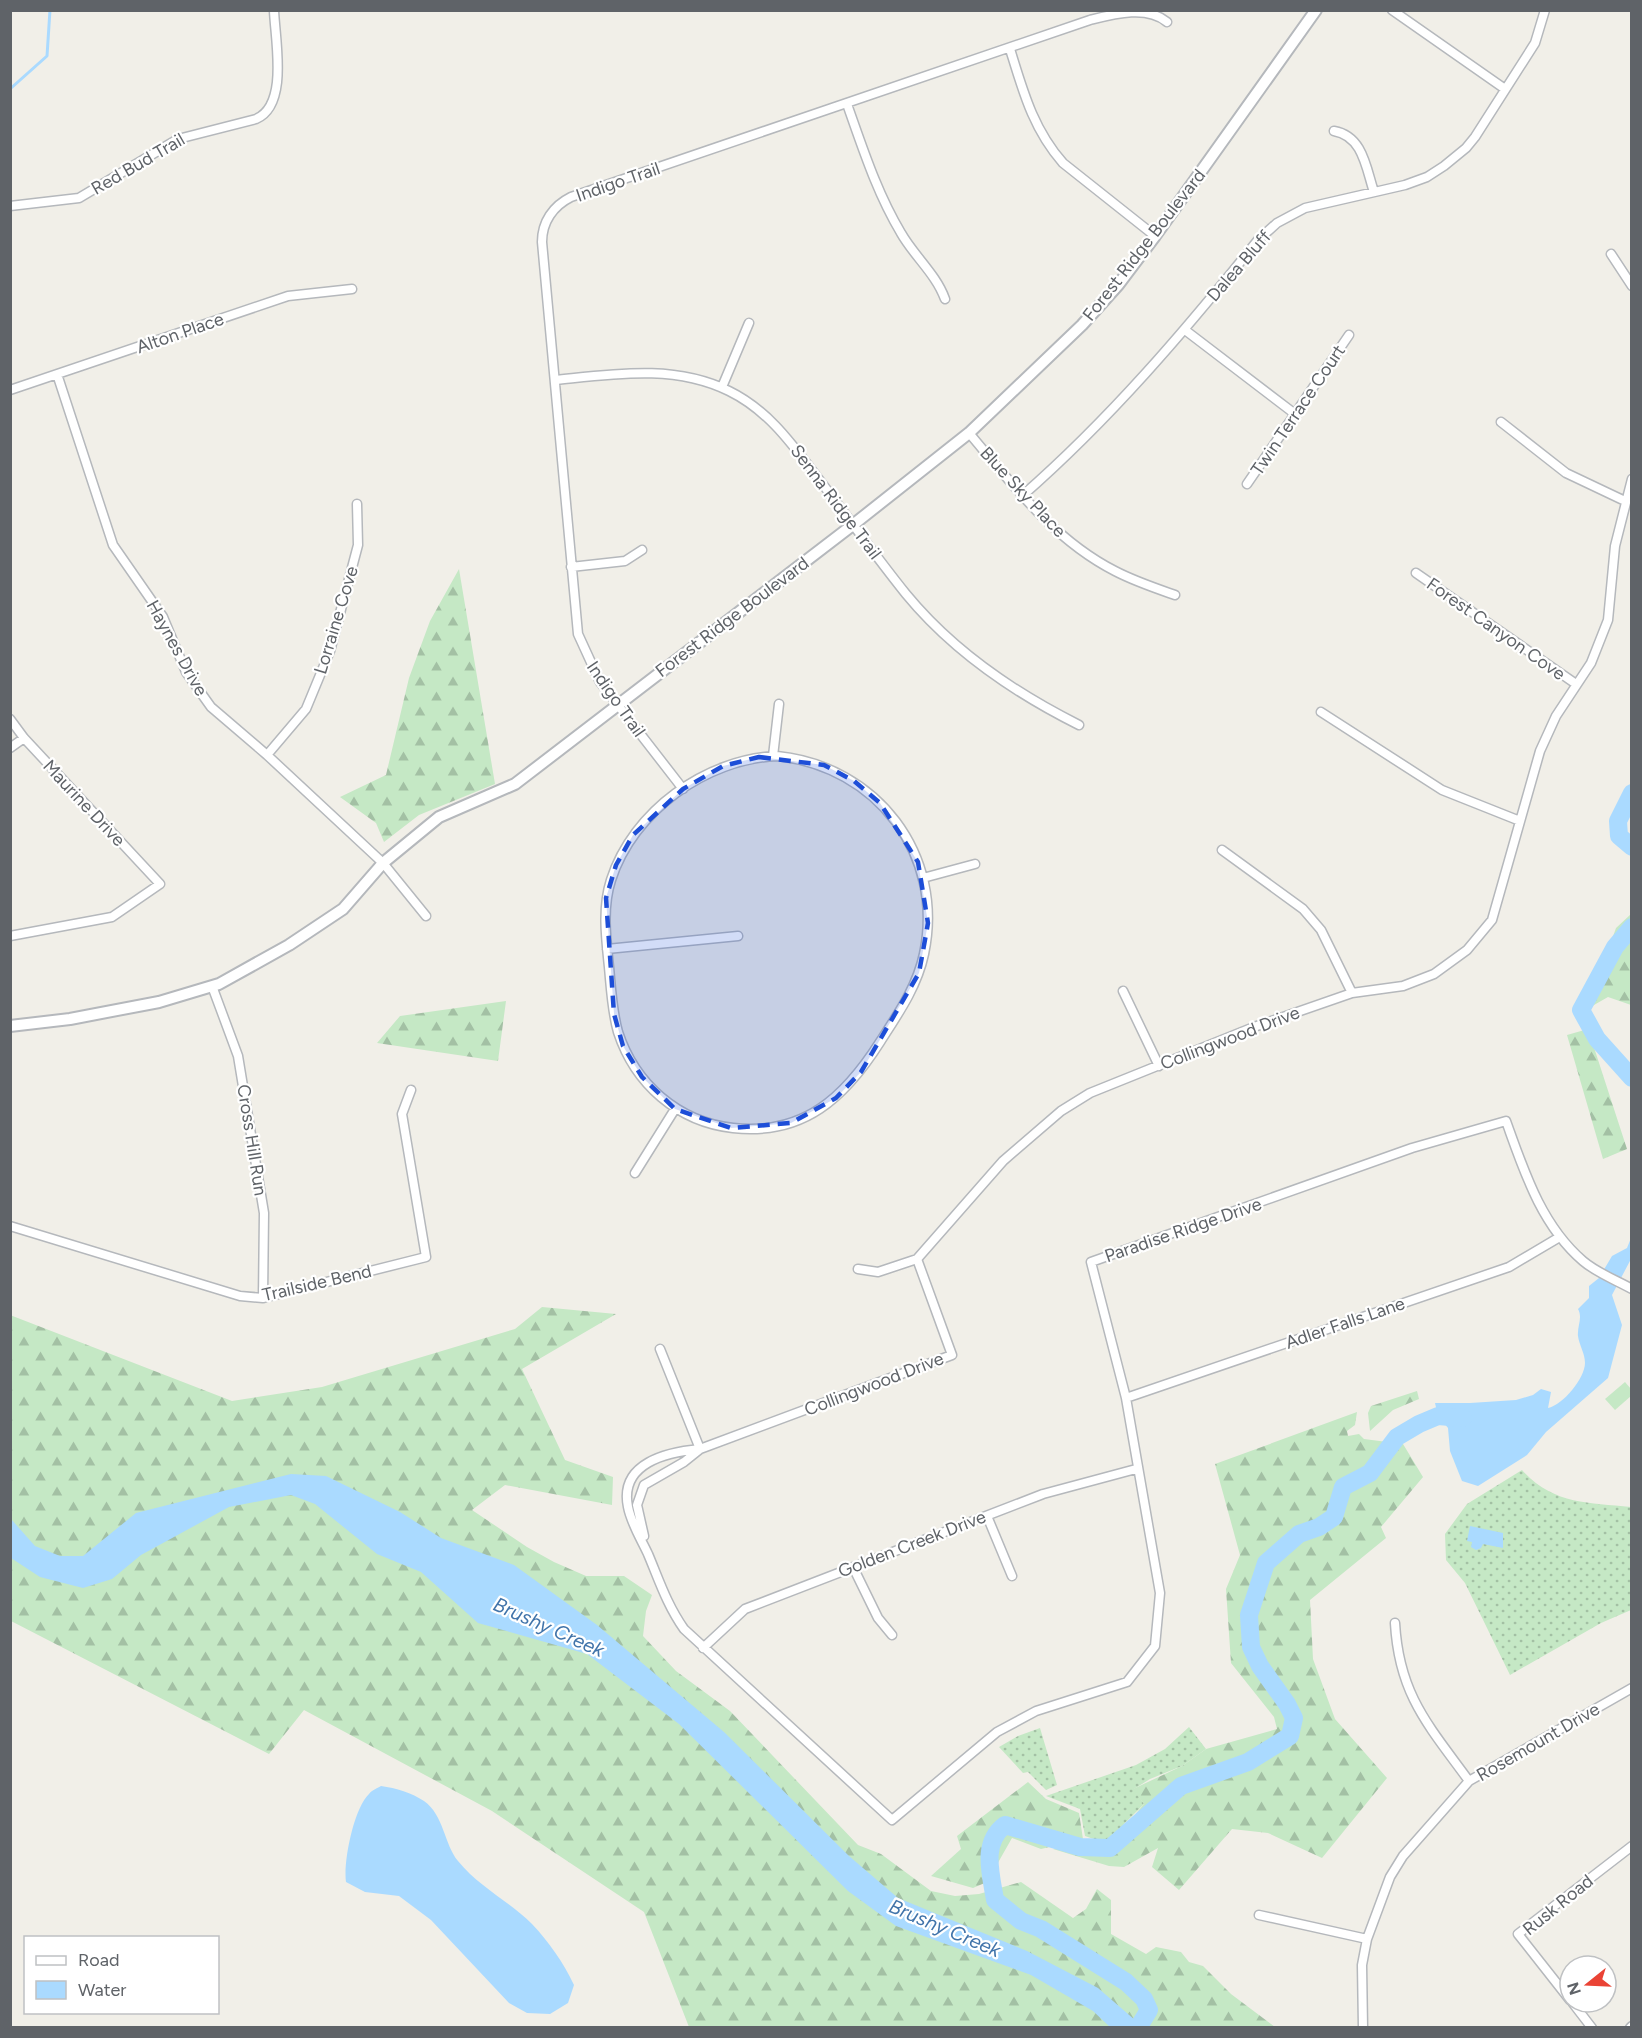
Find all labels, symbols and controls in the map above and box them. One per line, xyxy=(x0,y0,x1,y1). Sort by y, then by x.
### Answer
street label: Red Bud Trail xyxy=(87,128,189,200)
street label: Indigo Trail xyxy=(573,157,663,207)
street label: Forest Ridge Boulevard xyxy=(1078,165,1210,325)
street label: Dalea Bluff xyxy=(1202,226,1276,306)
street label: Alton Place xyxy=(133,308,227,358)
street label: Twin Terrace Court xyxy=(1246,340,1350,480)
street label: Senna Ridge Trail xyxy=(786,440,886,564)
street label: Blue Sky Place xyxy=(975,442,1071,542)
street label: Forest Ridge Boulevard xyxy=(651,552,813,682)
street label: Lorraine Cove xyxy=(309,563,363,677)
street label: Forest Canyon Cove xyxy=(1422,573,1570,685)
street label: Haynes Drive xyxy=(142,596,212,700)
street label: Indigo Trail xyxy=(582,657,650,741)
street label: Maurine Drive xyxy=(38,755,130,851)
street label: Collingwood Drive xyxy=(1157,1001,1303,1075)
street label: Cross Hill Run xyxy=(232,1083,272,1197)
street label: Paradise Ridge Drive xyxy=(1102,1193,1265,1267)
street label: Trailside Bend xyxy=(260,1260,374,1306)
street label: Adler Falls Lane xyxy=(1282,1292,1408,1354)
street label: Collingwood Drive xyxy=(801,1347,947,1421)
street label: Golden Creek Drive xyxy=(835,1506,989,1582)
water label: Brushy Creek xyxy=(490,1592,609,1663)
street label: Rosemount Drive xyxy=(1472,1698,1604,1786)
street label: Rusk Road xyxy=(1518,1870,1598,1940)
water label: Brushy Creek xyxy=(886,1894,1006,1963)
legend xyxy=(24,1936,219,2014)
text: Road xyxy=(78,1949,119,1971)
north arrow xyxy=(1558,1954,1618,2014)
text: Water xyxy=(78,1979,126,2001)
text: N xyxy=(1563,1980,1585,1997)

